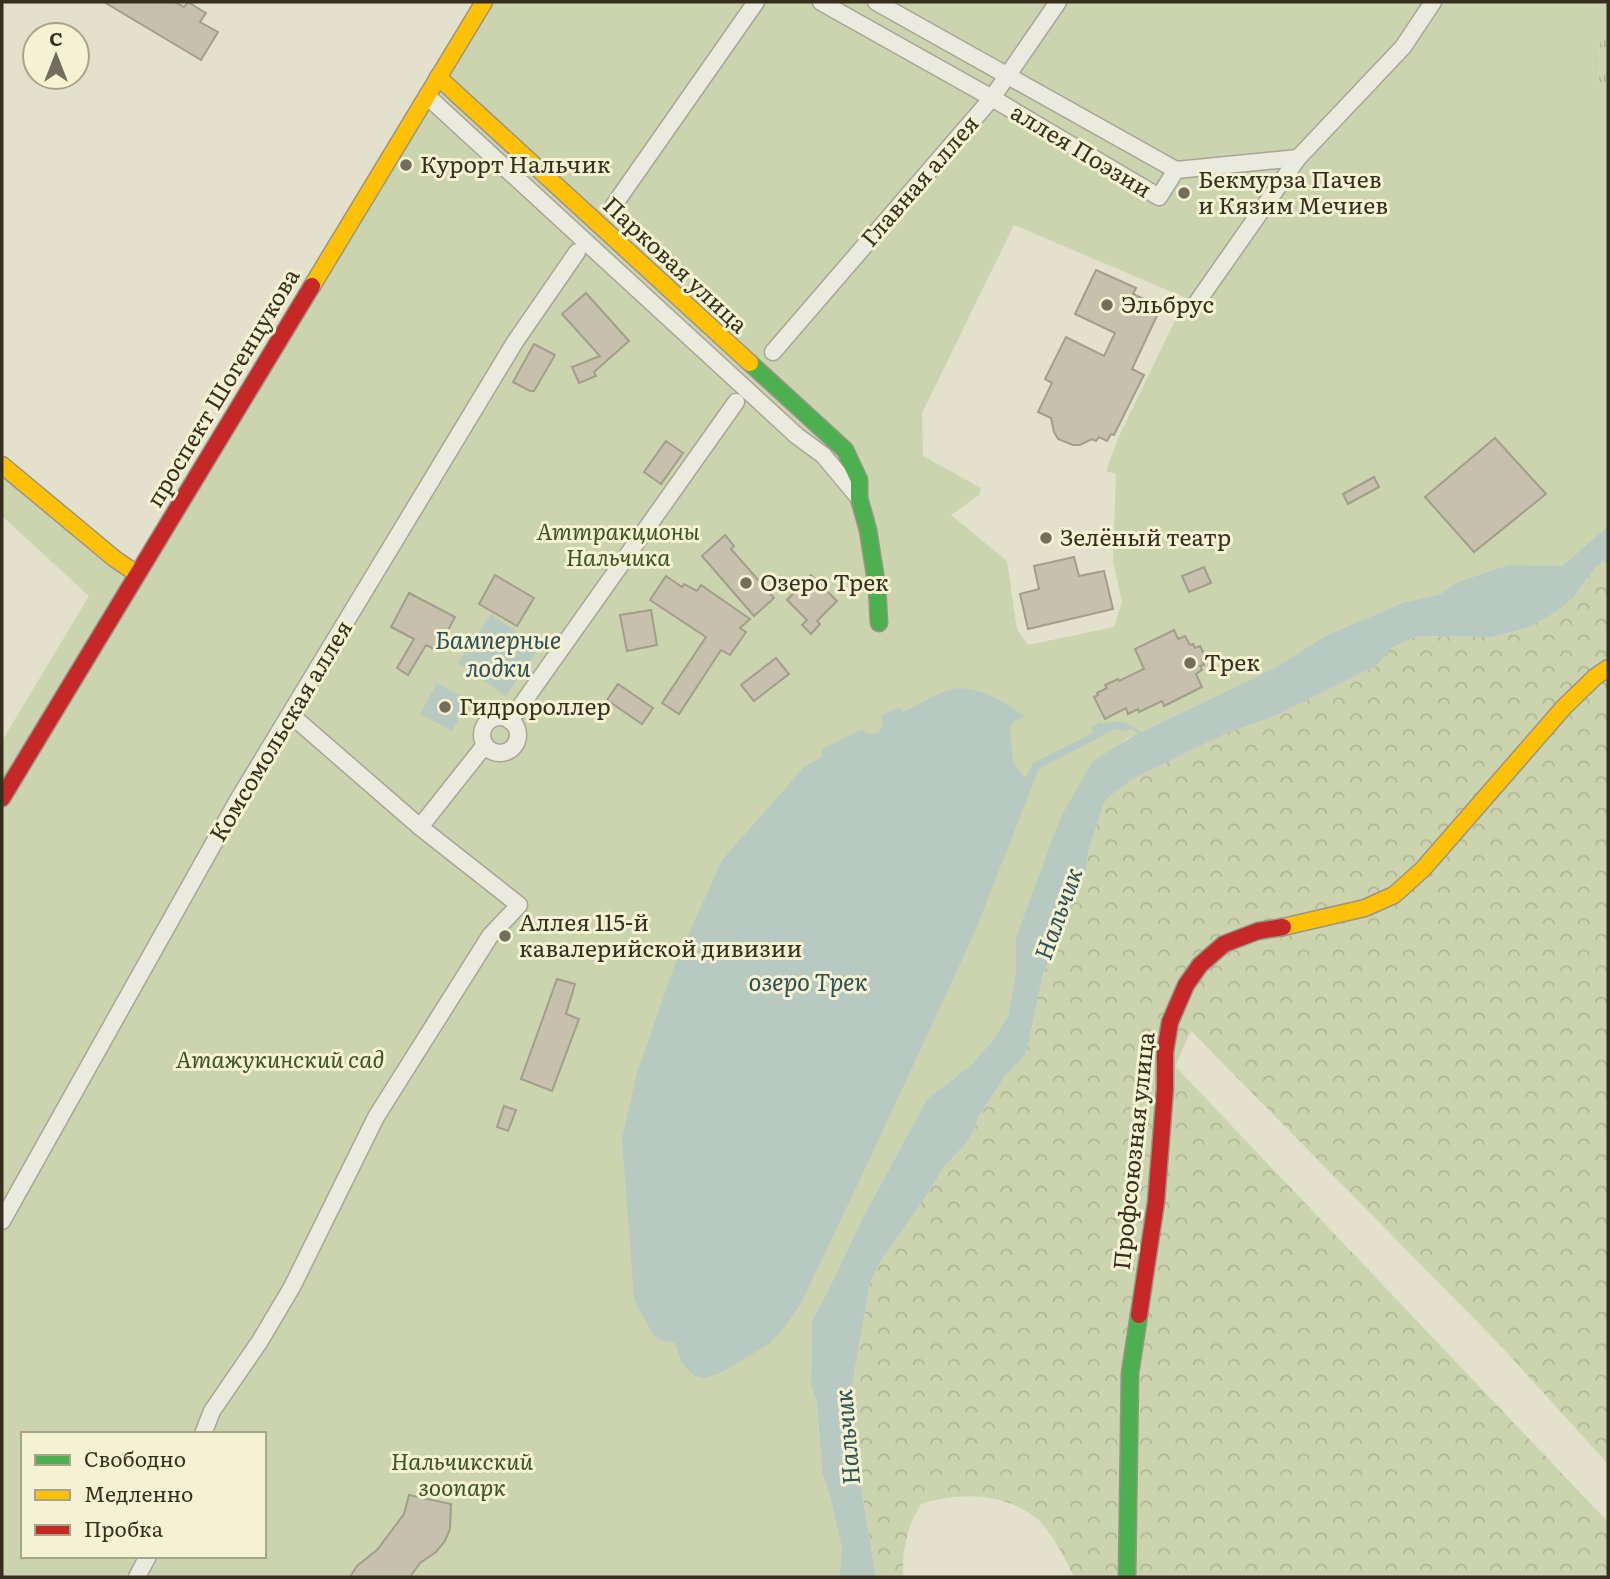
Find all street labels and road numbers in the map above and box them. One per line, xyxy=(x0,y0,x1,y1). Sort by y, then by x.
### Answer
street label: аллея Поэзии xyxy=(1005,94,1159,205)
street label: Главная аллея xyxy=(852,106,985,253)
street label: Парковая улица xyxy=(596,187,757,340)
street label: проспект Шогенцукова xyxy=(136,260,307,513)
street label: Комсомольская аллея xyxy=(200,613,359,847)
street label: Профсоюзная улица xyxy=(1103,1030,1161,1271)

